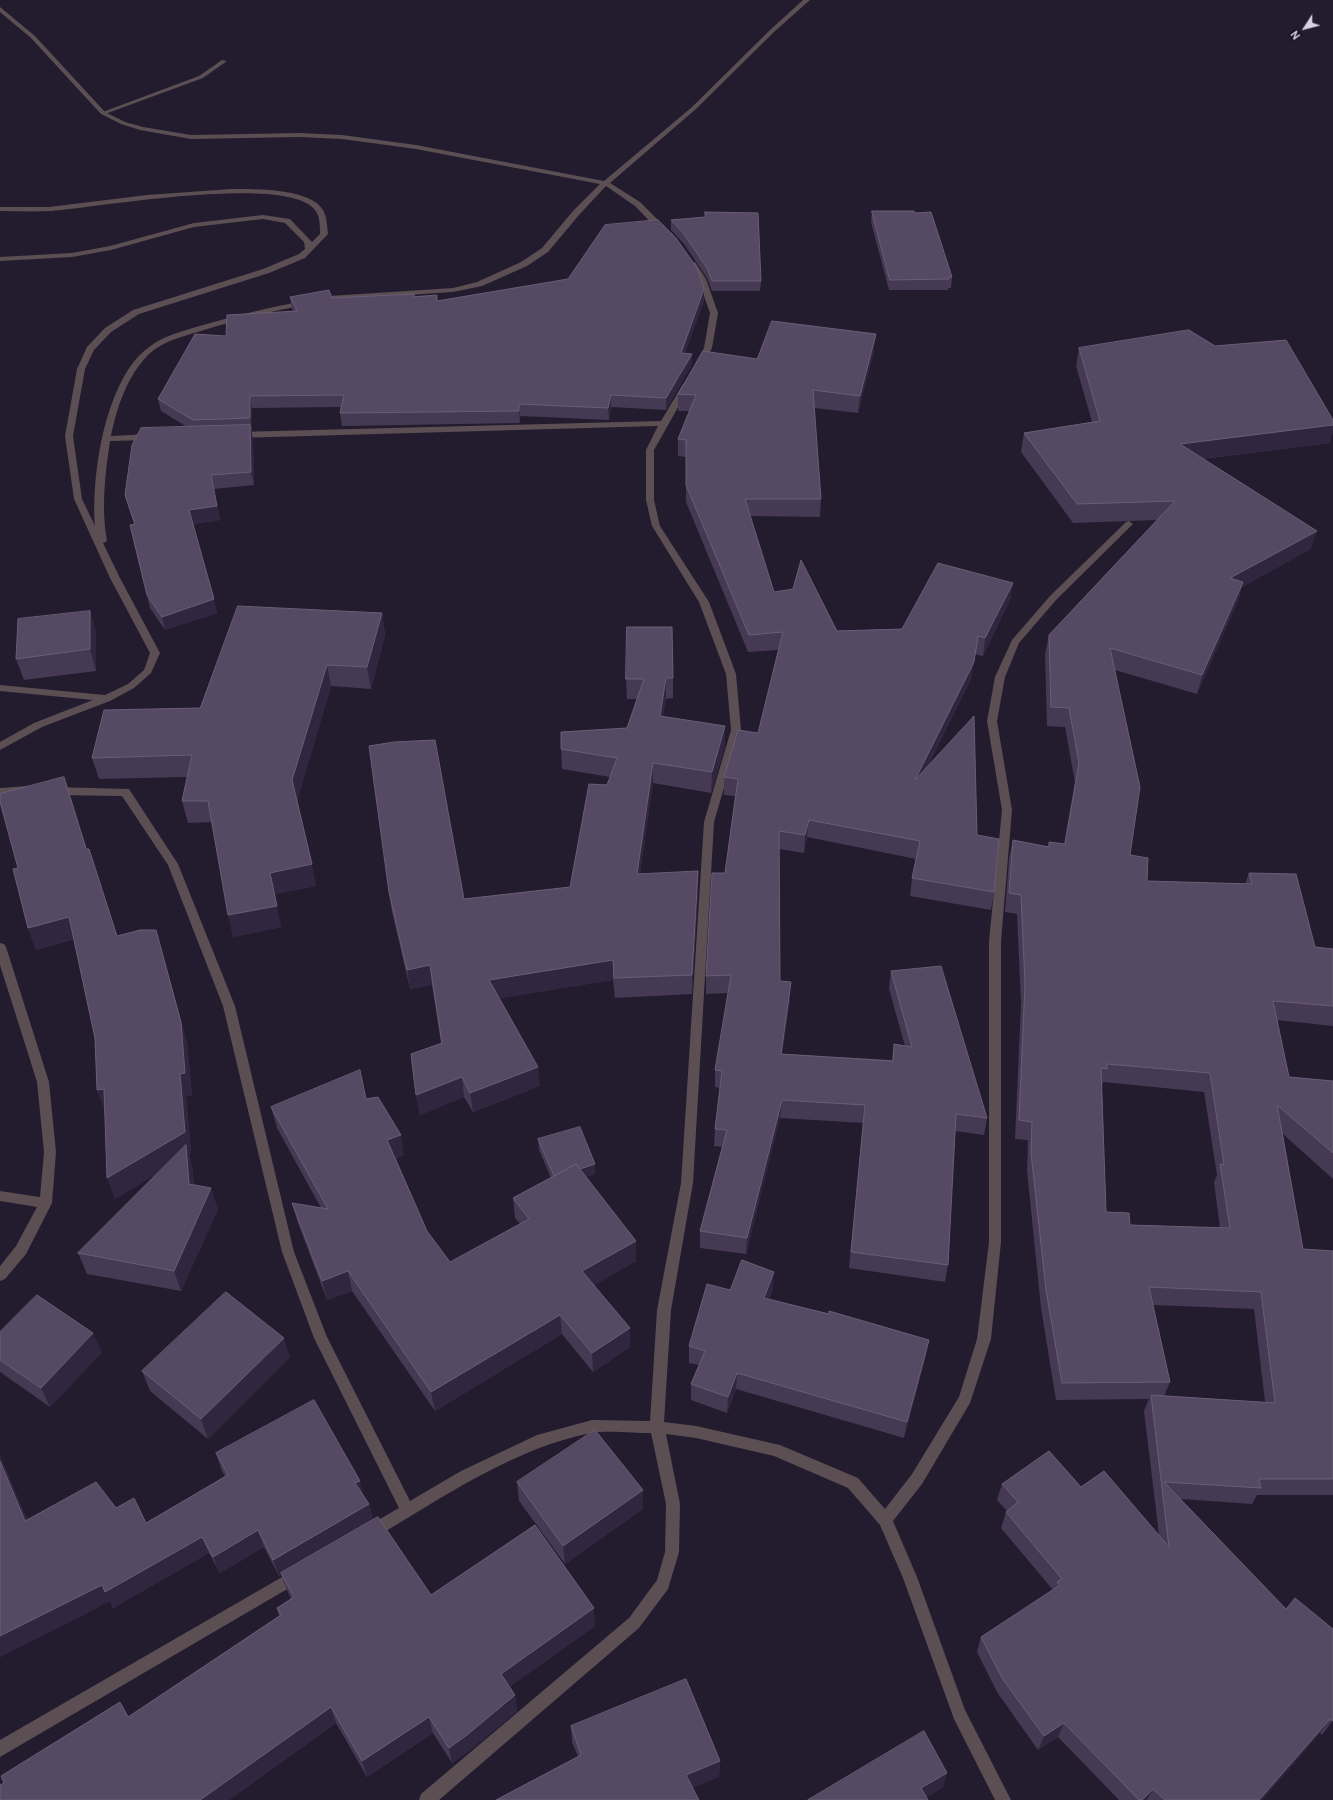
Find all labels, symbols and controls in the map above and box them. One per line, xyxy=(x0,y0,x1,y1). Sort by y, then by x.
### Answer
north arrow xyxy=(1285,8,1325,48)
text: N xyxy=(1287,28,1303,42)

